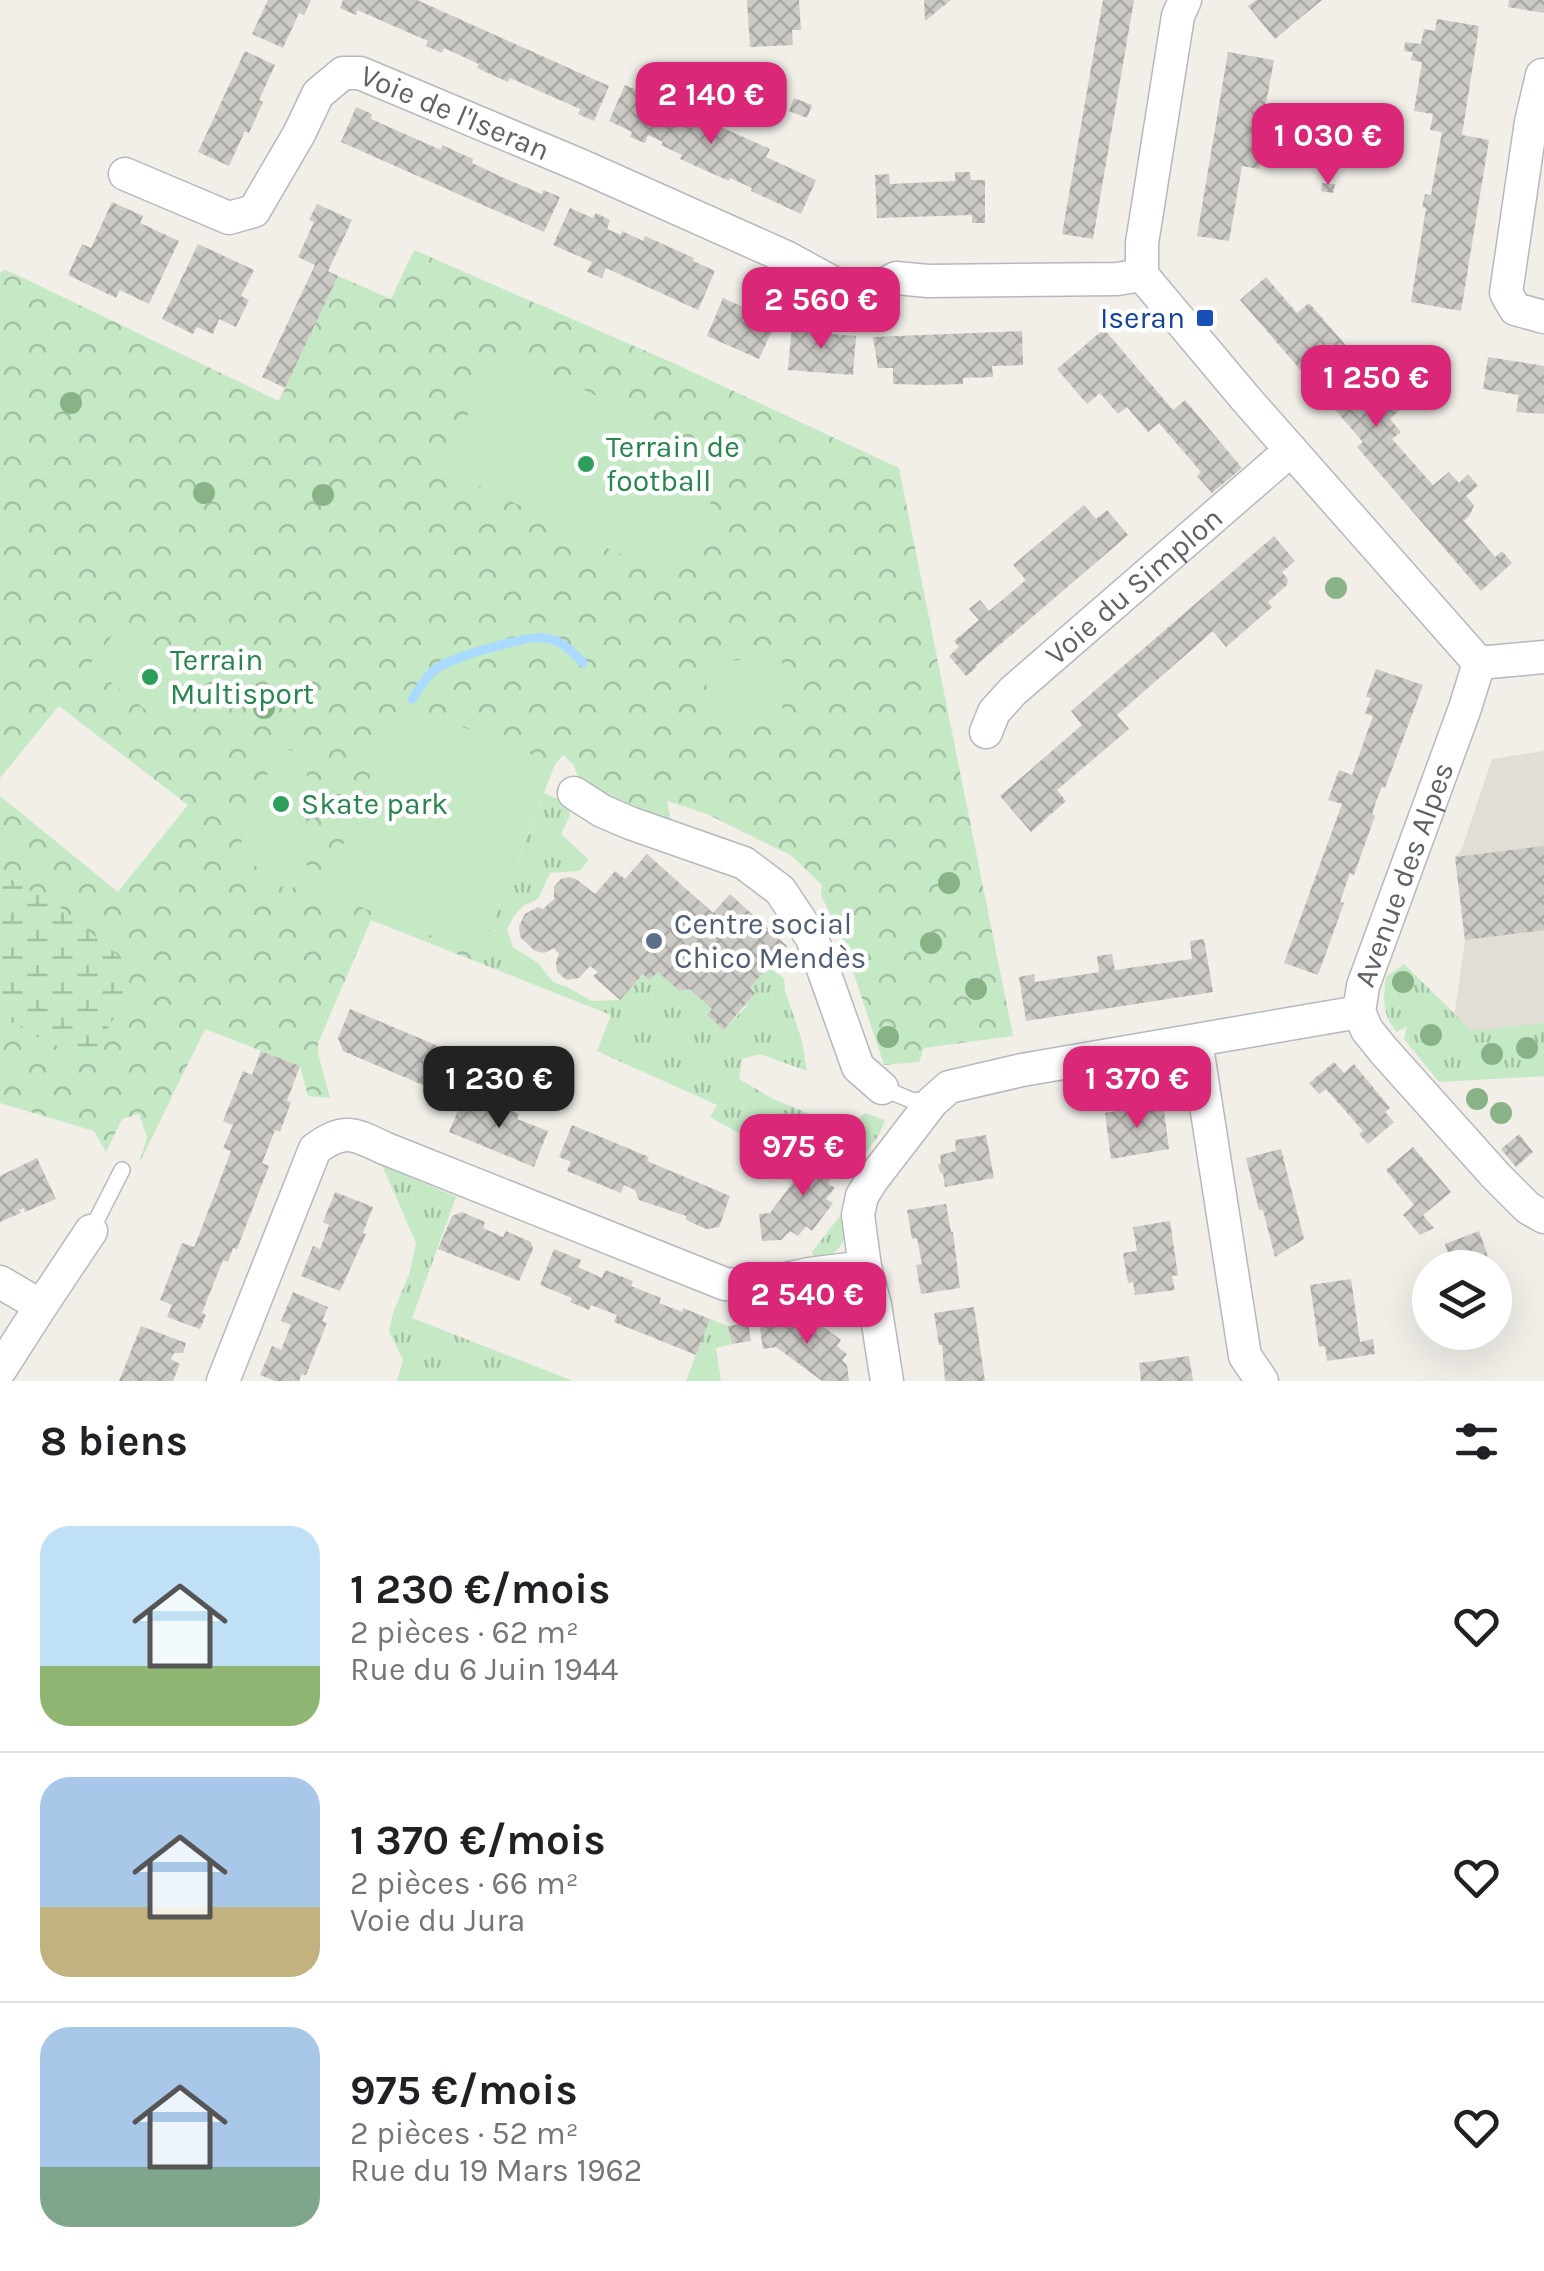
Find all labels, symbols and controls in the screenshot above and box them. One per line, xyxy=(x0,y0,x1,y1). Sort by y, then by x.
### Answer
street label: Voie de l'Iseran xyxy=(355,57,555,168)
pin: 2 140 € xyxy=(619,62,803,147)
text: 2 140 € xyxy=(658,76,764,113)
pin: 1 030 € xyxy=(1236,103,1420,188)
text: 1 030 € xyxy=(1274,117,1382,154)
pin: 2 560 € xyxy=(729,267,913,352)
text: 2 560 € xyxy=(764,281,878,318)
place label: Iseran xyxy=(1100,300,1185,336)
marker: Iseran xyxy=(1194,307,1216,329)
pin: 1 250 € xyxy=(1284,345,1468,430)
text: 1 250 € xyxy=(1323,359,1429,396)
place label: Terrain de football xyxy=(606,429,740,499)
marker: Terrain de football xyxy=(575,453,597,475)
street label: Voie du Simplon xyxy=(1038,500,1230,673)
place label: Terrain Multisport xyxy=(170,642,314,712)
marker: Terrain Multisport xyxy=(139,666,161,688)
street label: Avenue des Alpes xyxy=(1346,757,1461,992)
place label: Skate park xyxy=(301,786,448,822)
marker: Skate park xyxy=(270,793,292,815)
place label: Centre social Chico Mendès xyxy=(674,906,866,976)
marker: Centre social Chico Mendès xyxy=(643,930,665,952)
pin: 1 230 € xyxy=(407,1046,591,1131)
pin: 1 370 € xyxy=(1045,1046,1229,1131)
text: 1 230 € xyxy=(445,1060,553,1097)
text: 1 370 € xyxy=(1085,1060,1189,1097)
pin: 975 € xyxy=(733,1114,873,1199)
text: 975 € xyxy=(762,1128,844,1165)
map controls xyxy=(1412,1250,1512,1350)
button: layers xyxy=(1412,1250,1512,1350)
pin: 2 540 € xyxy=(715,1262,899,1347)
text: 2 540 € xyxy=(750,1276,864,1313)
icon: filters xyxy=(1449,1414,1504,1469)
text: 8 biens xyxy=(40,1416,188,1466)
text: 1 230 €/mois xyxy=(350,1564,610,1614)
icon: home xyxy=(120,1566,240,1686)
icon: heart xyxy=(1449,1599,1504,1654)
text: 2 pièces · 62 m² xyxy=(350,1614,579,1651)
text: Rue du 6 Juin 1944 xyxy=(350,1651,618,1688)
text: 1 370 €/mois xyxy=(350,1815,606,1865)
icon: home xyxy=(120,1817,240,1937)
icon: heart xyxy=(1449,1850,1504,1905)
text: 2 pièces · 66 m² xyxy=(350,1865,579,1902)
text: Voie du Jura xyxy=(350,1902,525,1939)
text: 975 €/mois xyxy=(350,2065,578,2115)
icon: home xyxy=(120,2067,240,2187)
icon: heart xyxy=(1449,2100,1504,2155)
text: 2 pièces · 52 m² xyxy=(350,2115,578,2152)
text: Rue du 19 Mars 1962 xyxy=(350,2152,642,2189)

